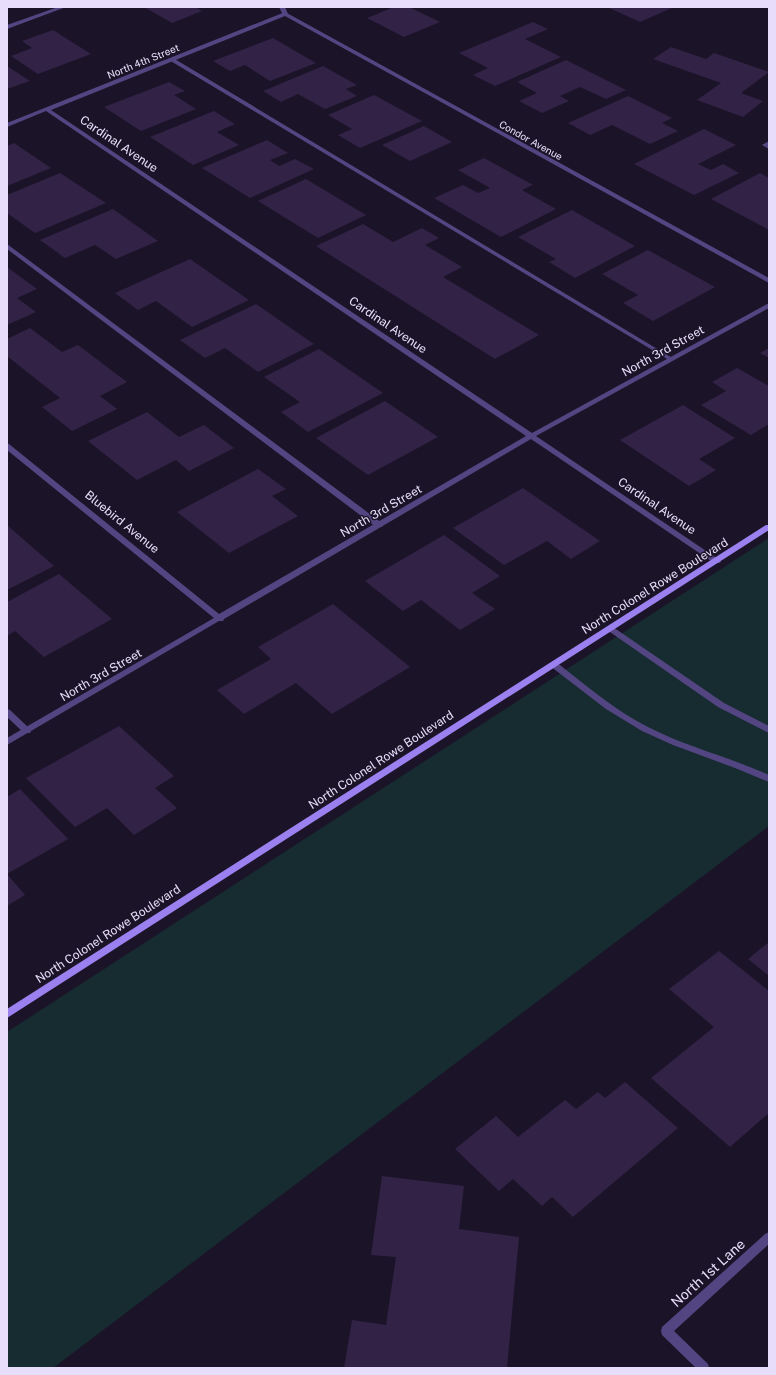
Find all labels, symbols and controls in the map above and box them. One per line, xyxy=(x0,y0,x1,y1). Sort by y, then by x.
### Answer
street label: North 4th Street xyxy=(105,41,181,81)
street label: Cardinal Avenue xyxy=(77,113,161,175)
street label: Condor Avenue xyxy=(497,118,565,163)
street label: Cardinal Avenue xyxy=(346,294,430,356)
street label: North 3rd Street xyxy=(619,322,707,379)
street label: Cardinal Avenue xyxy=(615,475,699,537)
street label: North 3rd Street xyxy=(338,482,425,540)
street label: Bluebird Avenue xyxy=(82,488,162,556)
street label: North Colonel Rowe Boulevard xyxy=(579,535,731,637)
street label: North 3rd Street xyxy=(58,646,145,704)
street label: North Colonel Rowe Boulevard xyxy=(306,708,456,812)
street label: North Colonel Rowe Boulevard xyxy=(33,882,183,986)
street label: North 1st Lane xyxy=(668,1236,748,1310)

